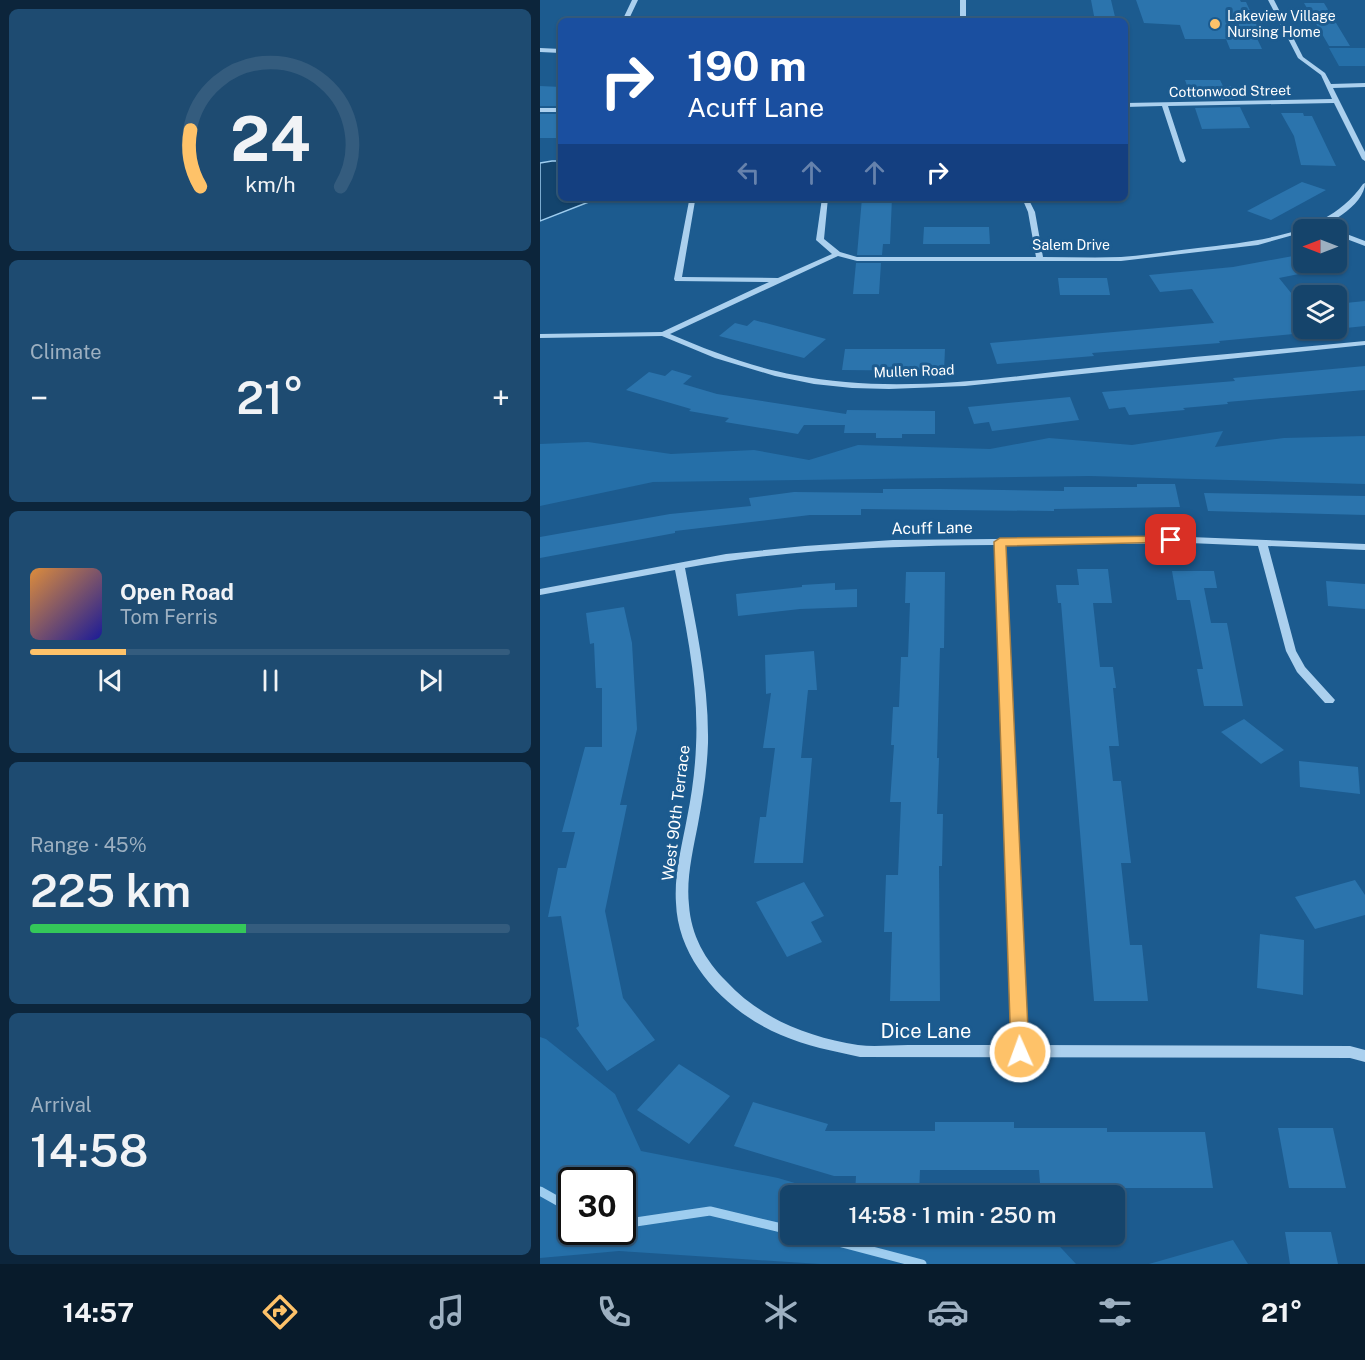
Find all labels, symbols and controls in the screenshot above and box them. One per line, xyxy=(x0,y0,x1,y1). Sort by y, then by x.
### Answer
place label: Lakeview Village Nursing Home xyxy=(1227,8,1336,40)
marker: Lakeview Village Nursing Home xyxy=(1208,17,1222,31)
text: 190 m xyxy=(687,41,807,90)
icon: right xyxy=(588,42,666,120)
street label: Cottonwood Street xyxy=(1169,82,1291,100)
text: Acuff Lane xyxy=(687,91,824,123)
text: 24 xyxy=(230,102,310,175)
icon: left xyxy=(732,156,765,189)
icon: ahead xyxy=(795,156,828,189)
icon: ahead xyxy=(858,156,891,189)
icon: right xyxy=(921,156,954,189)
text: km/h xyxy=(245,172,295,197)
north arrow xyxy=(1293,219,1347,273)
map controls xyxy=(1293,219,1347,339)
street label: Salem Drive xyxy=(1032,237,1110,253)
button: layers xyxy=(1293,285,1347,339)
text: Climate xyxy=(30,340,102,364)
street label: Mullen Road xyxy=(873,362,955,380)
text: 21° xyxy=(236,371,304,424)
text: − xyxy=(30,379,48,417)
text: + xyxy=(492,379,510,417)
pin xyxy=(1145,514,1196,565)
street label: Acuff Lane xyxy=(891,518,973,538)
icon: arrive xyxy=(1154,523,1187,556)
text: Open Road xyxy=(120,579,234,605)
text: Tom Ferris xyxy=(120,605,218,629)
icon: previous xyxy=(94,664,127,697)
icon: pause xyxy=(254,664,287,697)
icon: next xyxy=(414,664,447,697)
street label: West 90th Terrace xyxy=(658,744,694,882)
text: Range · 45% xyxy=(30,833,147,857)
text: 225 km xyxy=(30,864,191,917)
street label: Dice Lane xyxy=(881,1019,971,1043)
position arrow xyxy=(988,1020,1052,1084)
text: Arrival xyxy=(30,1093,92,1117)
text: 14:58 xyxy=(30,1124,148,1177)
speed limit sign: 30 xyxy=(558,1167,636,1245)
text: 14:58 · 1 min · 250 m xyxy=(849,1202,1056,1228)
icon: directions xyxy=(259,1291,301,1333)
icon: music xyxy=(426,1291,468,1333)
icon: phone xyxy=(593,1291,635,1333)
icon: climate xyxy=(760,1291,802,1333)
icon: car xyxy=(927,1291,969,1333)
icon: filters xyxy=(1094,1291,1136,1333)
text: 14:57 xyxy=(62,1296,134,1328)
text: 21° xyxy=(1261,1296,1302,1328)

